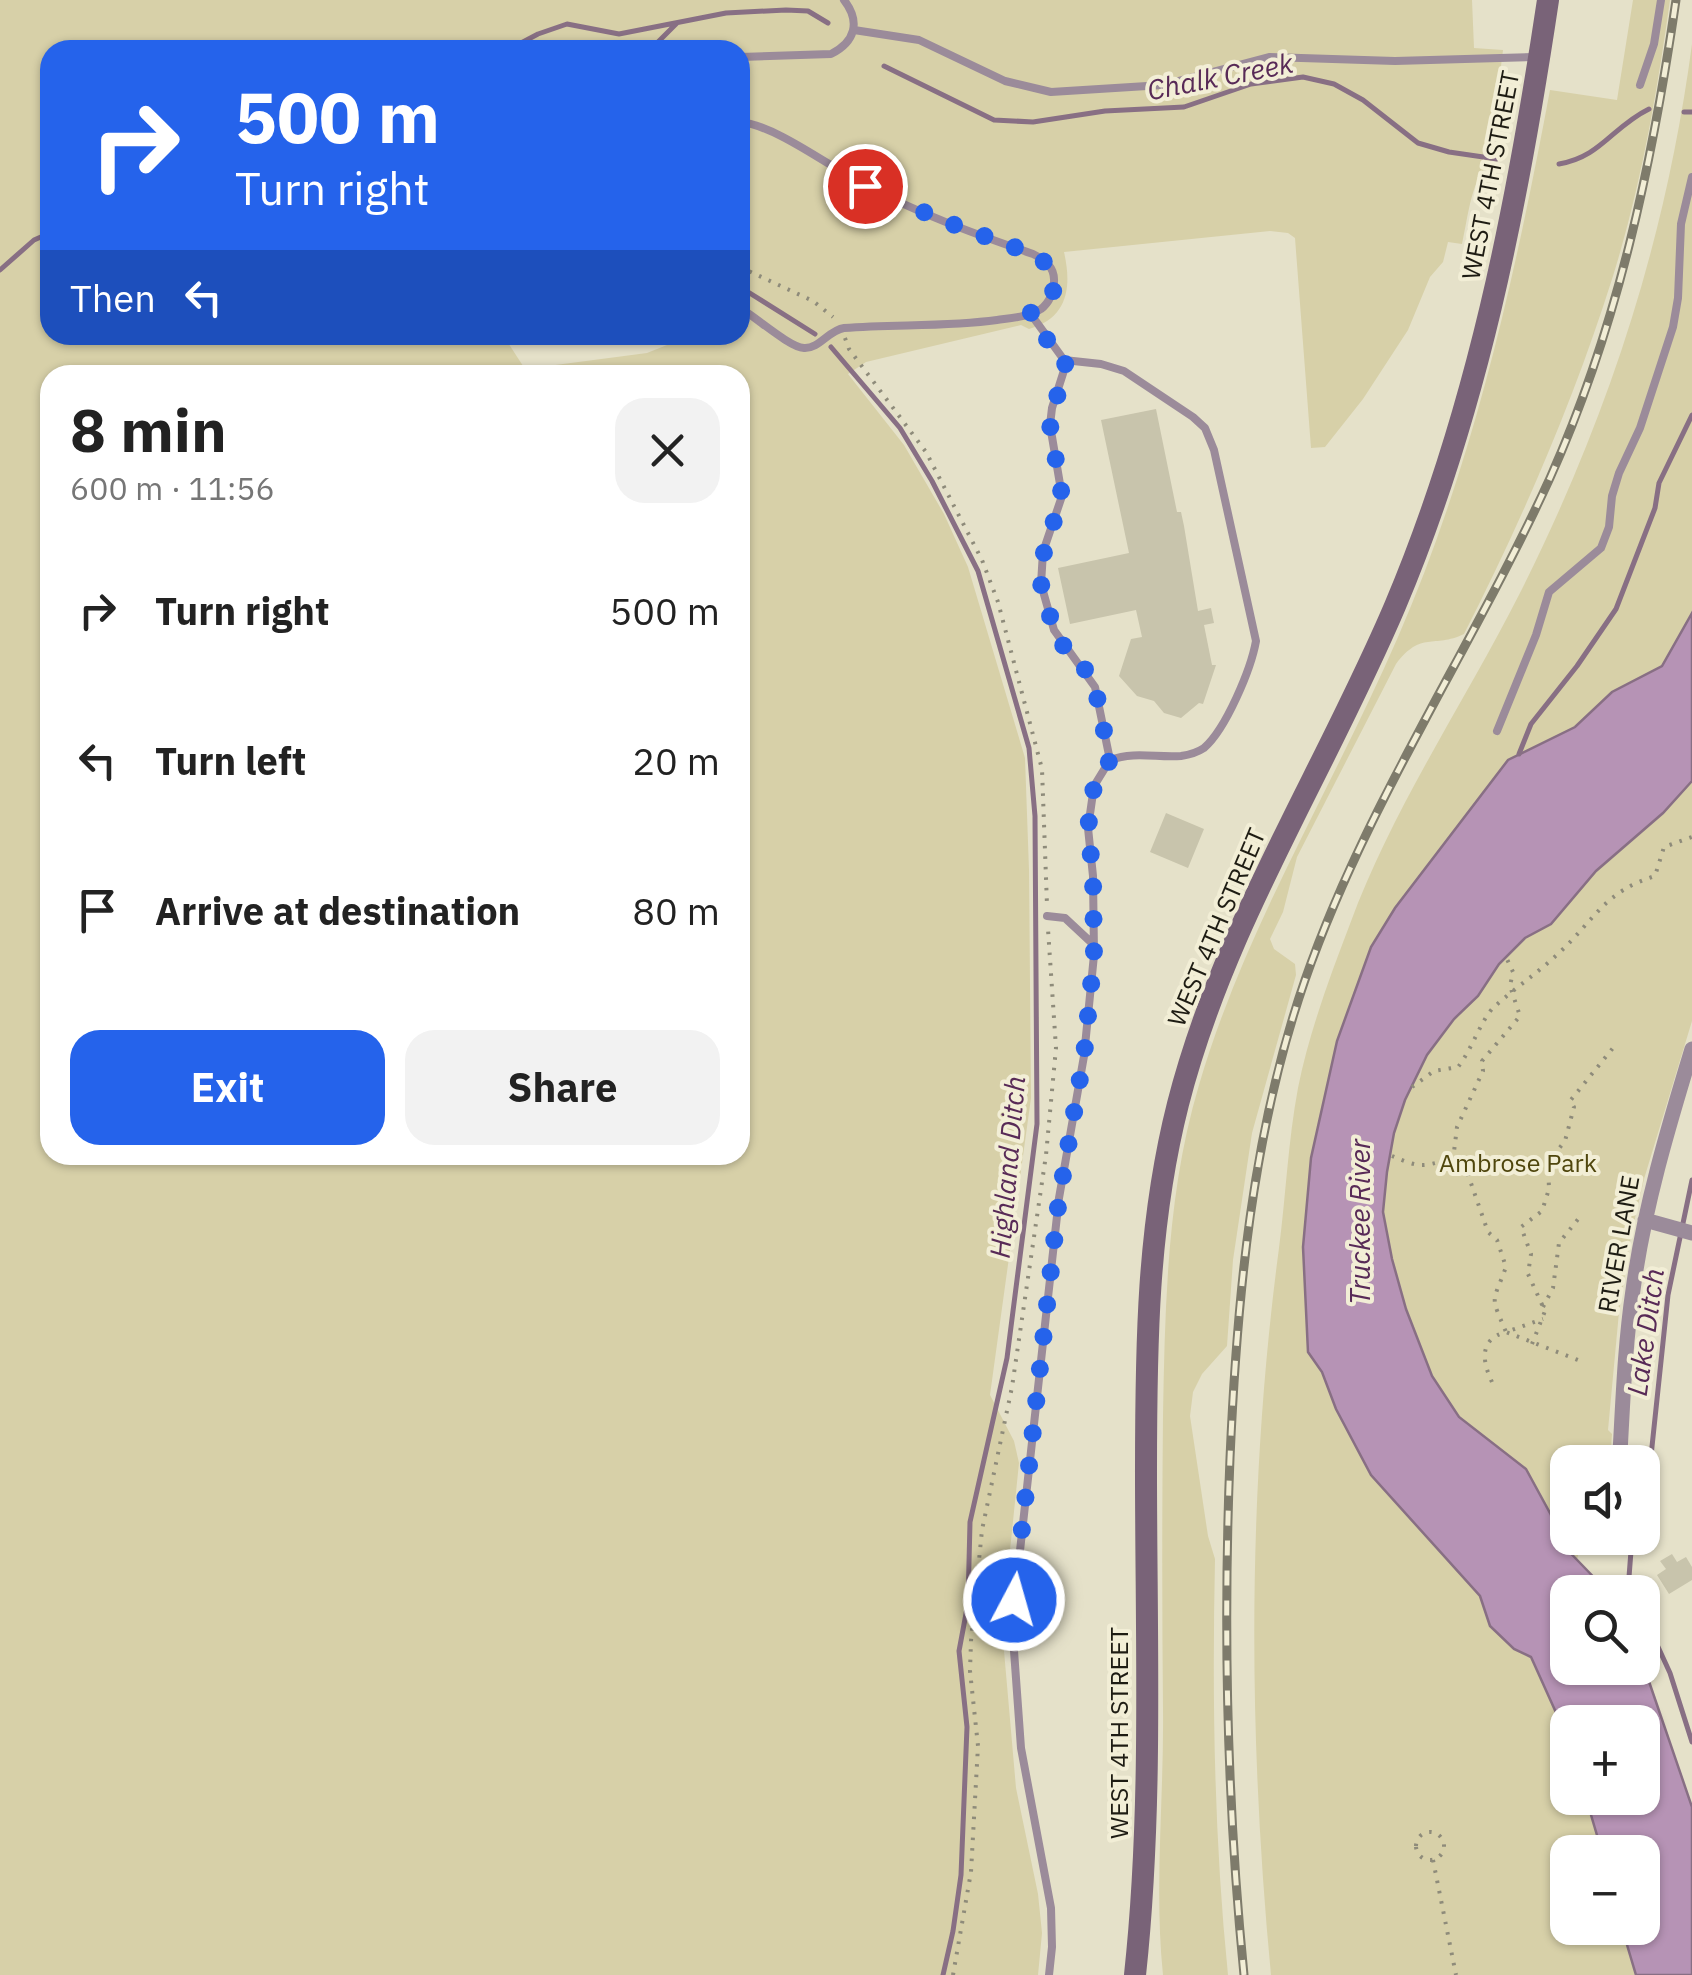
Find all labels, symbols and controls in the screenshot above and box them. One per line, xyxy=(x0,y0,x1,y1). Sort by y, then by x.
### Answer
water label: Chalk Creek xyxy=(1144,44,1296,108)
street label: WEST 4TH STREET xyxy=(1454,68,1526,282)
text: 500 m xyxy=(235,71,440,162)
icon: right xyxy=(70,80,200,210)
pin xyxy=(823,144,908,229)
text: Turn right xyxy=(235,159,430,217)
icon: arrive xyxy=(838,159,893,214)
icon: left xyxy=(176,270,231,325)
text: Then xyxy=(70,273,156,322)
text: 8 min xyxy=(70,390,227,469)
button: close xyxy=(615,398,720,503)
text: 600 m · 11:56 xyxy=(70,467,275,509)
icon: right xyxy=(70,583,125,638)
text: Turn right xyxy=(155,586,330,635)
text: 500 m xyxy=(609,586,720,635)
icon: left xyxy=(70,733,125,788)
text: Turn left xyxy=(155,736,306,785)
text: 20 m xyxy=(632,736,720,785)
street label: WEST 4TH STREET xyxy=(1159,823,1273,1031)
icon: arrive xyxy=(70,883,125,938)
text: Arrive at destination xyxy=(155,886,520,935)
text: 80 m xyxy=(632,886,720,935)
button: Exit xyxy=(70,1030,385,1145)
button: Share xyxy=(405,1030,720,1145)
water label: Highland Ditch xyxy=(981,1074,1033,1260)
water label: Truckee River xyxy=(1341,1138,1378,1305)
park label: Ambrose Park xyxy=(1439,1146,1597,1179)
street label: RIVER LANE xyxy=(1590,1173,1646,1315)
water label: Lake Ditch xyxy=(1618,1266,1672,1398)
map controls xyxy=(1550,1445,1660,1945)
button: sound xyxy=(1550,1445,1660,1555)
position arrow xyxy=(962,1548,1066,1652)
button: search xyxy=(1550,1575,1660,1685)
street label: WEST 4TH STREET xyxy=(1102,1627,1135,1839)
button: + xyxy=(1550,1705,1660,1815)
button: − xyxy=(1550,1835,1660,1945)

